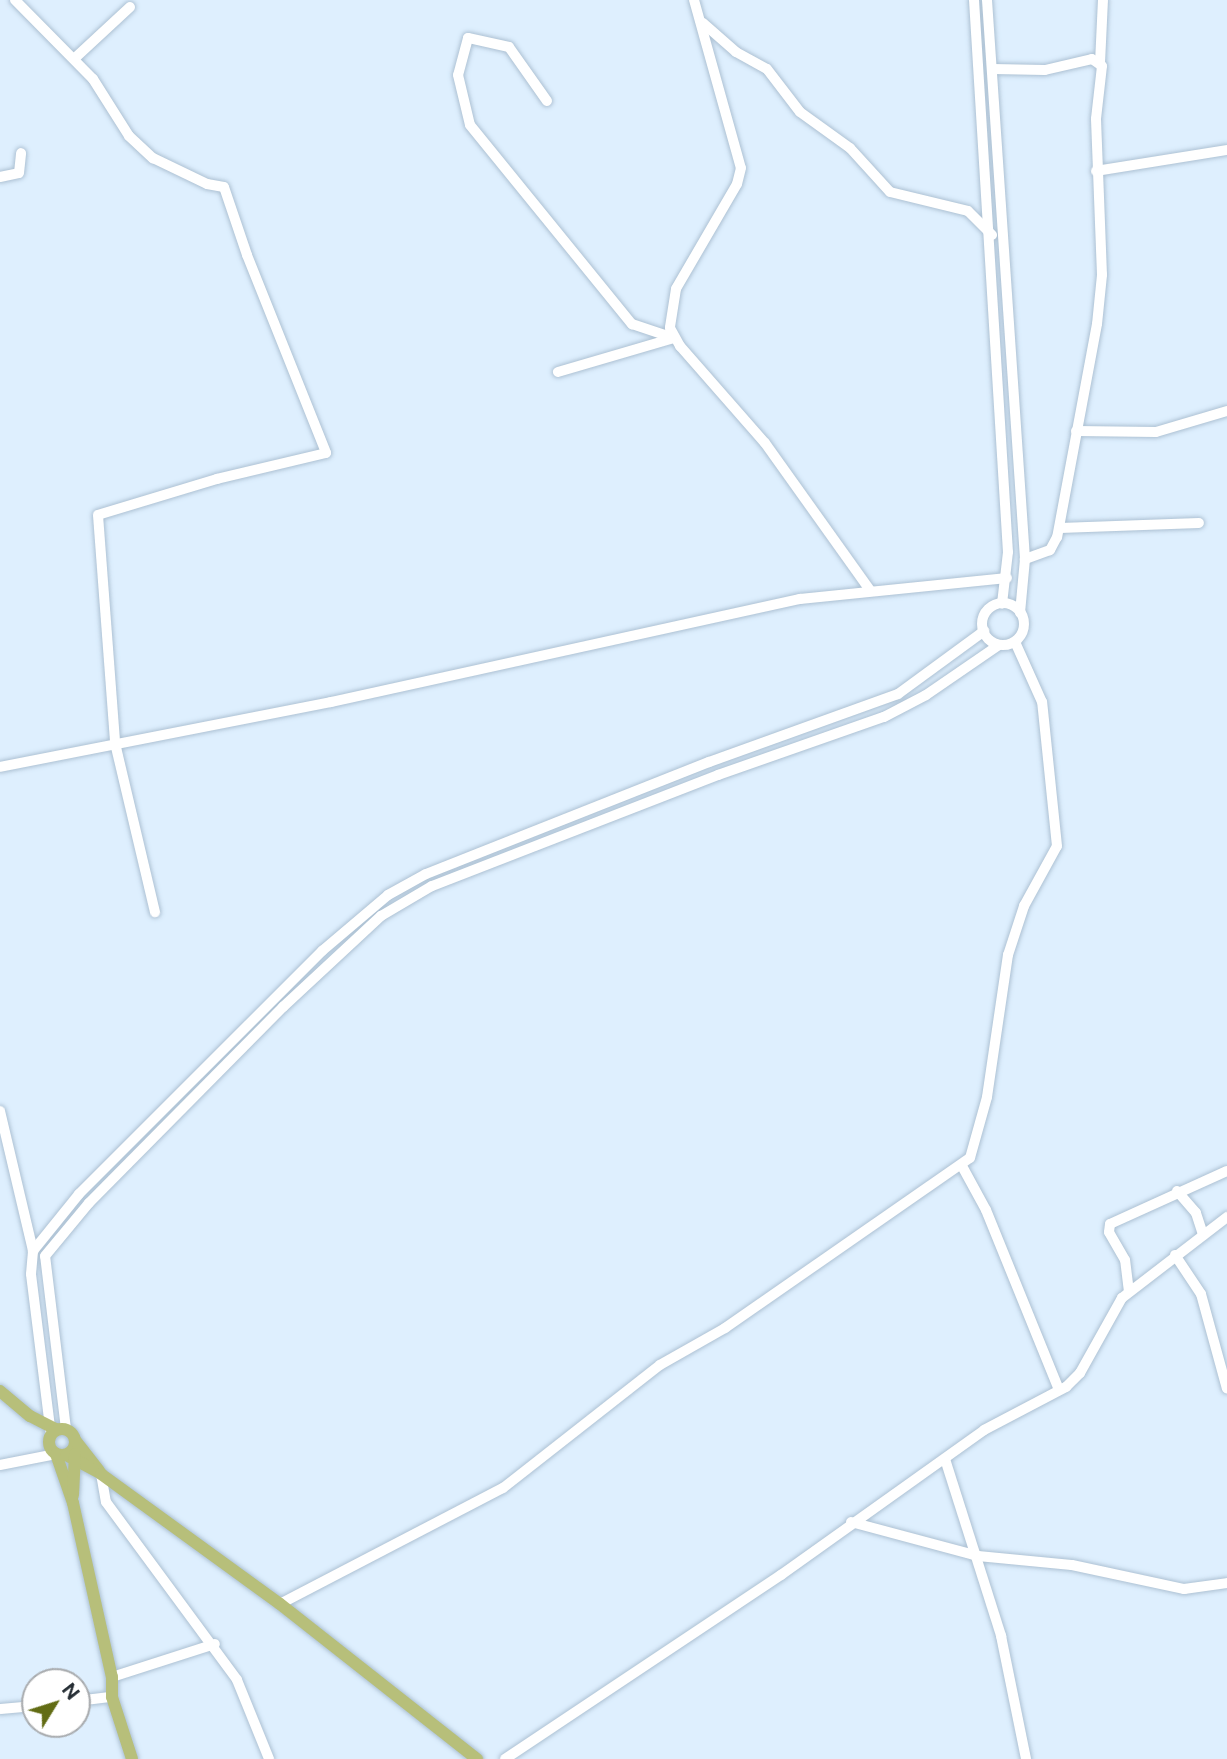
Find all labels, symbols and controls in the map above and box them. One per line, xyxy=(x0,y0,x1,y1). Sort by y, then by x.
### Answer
north arrow xyxy=(21,1668,91,1738)
text: N xyxy=(58,1679,84,1704)

